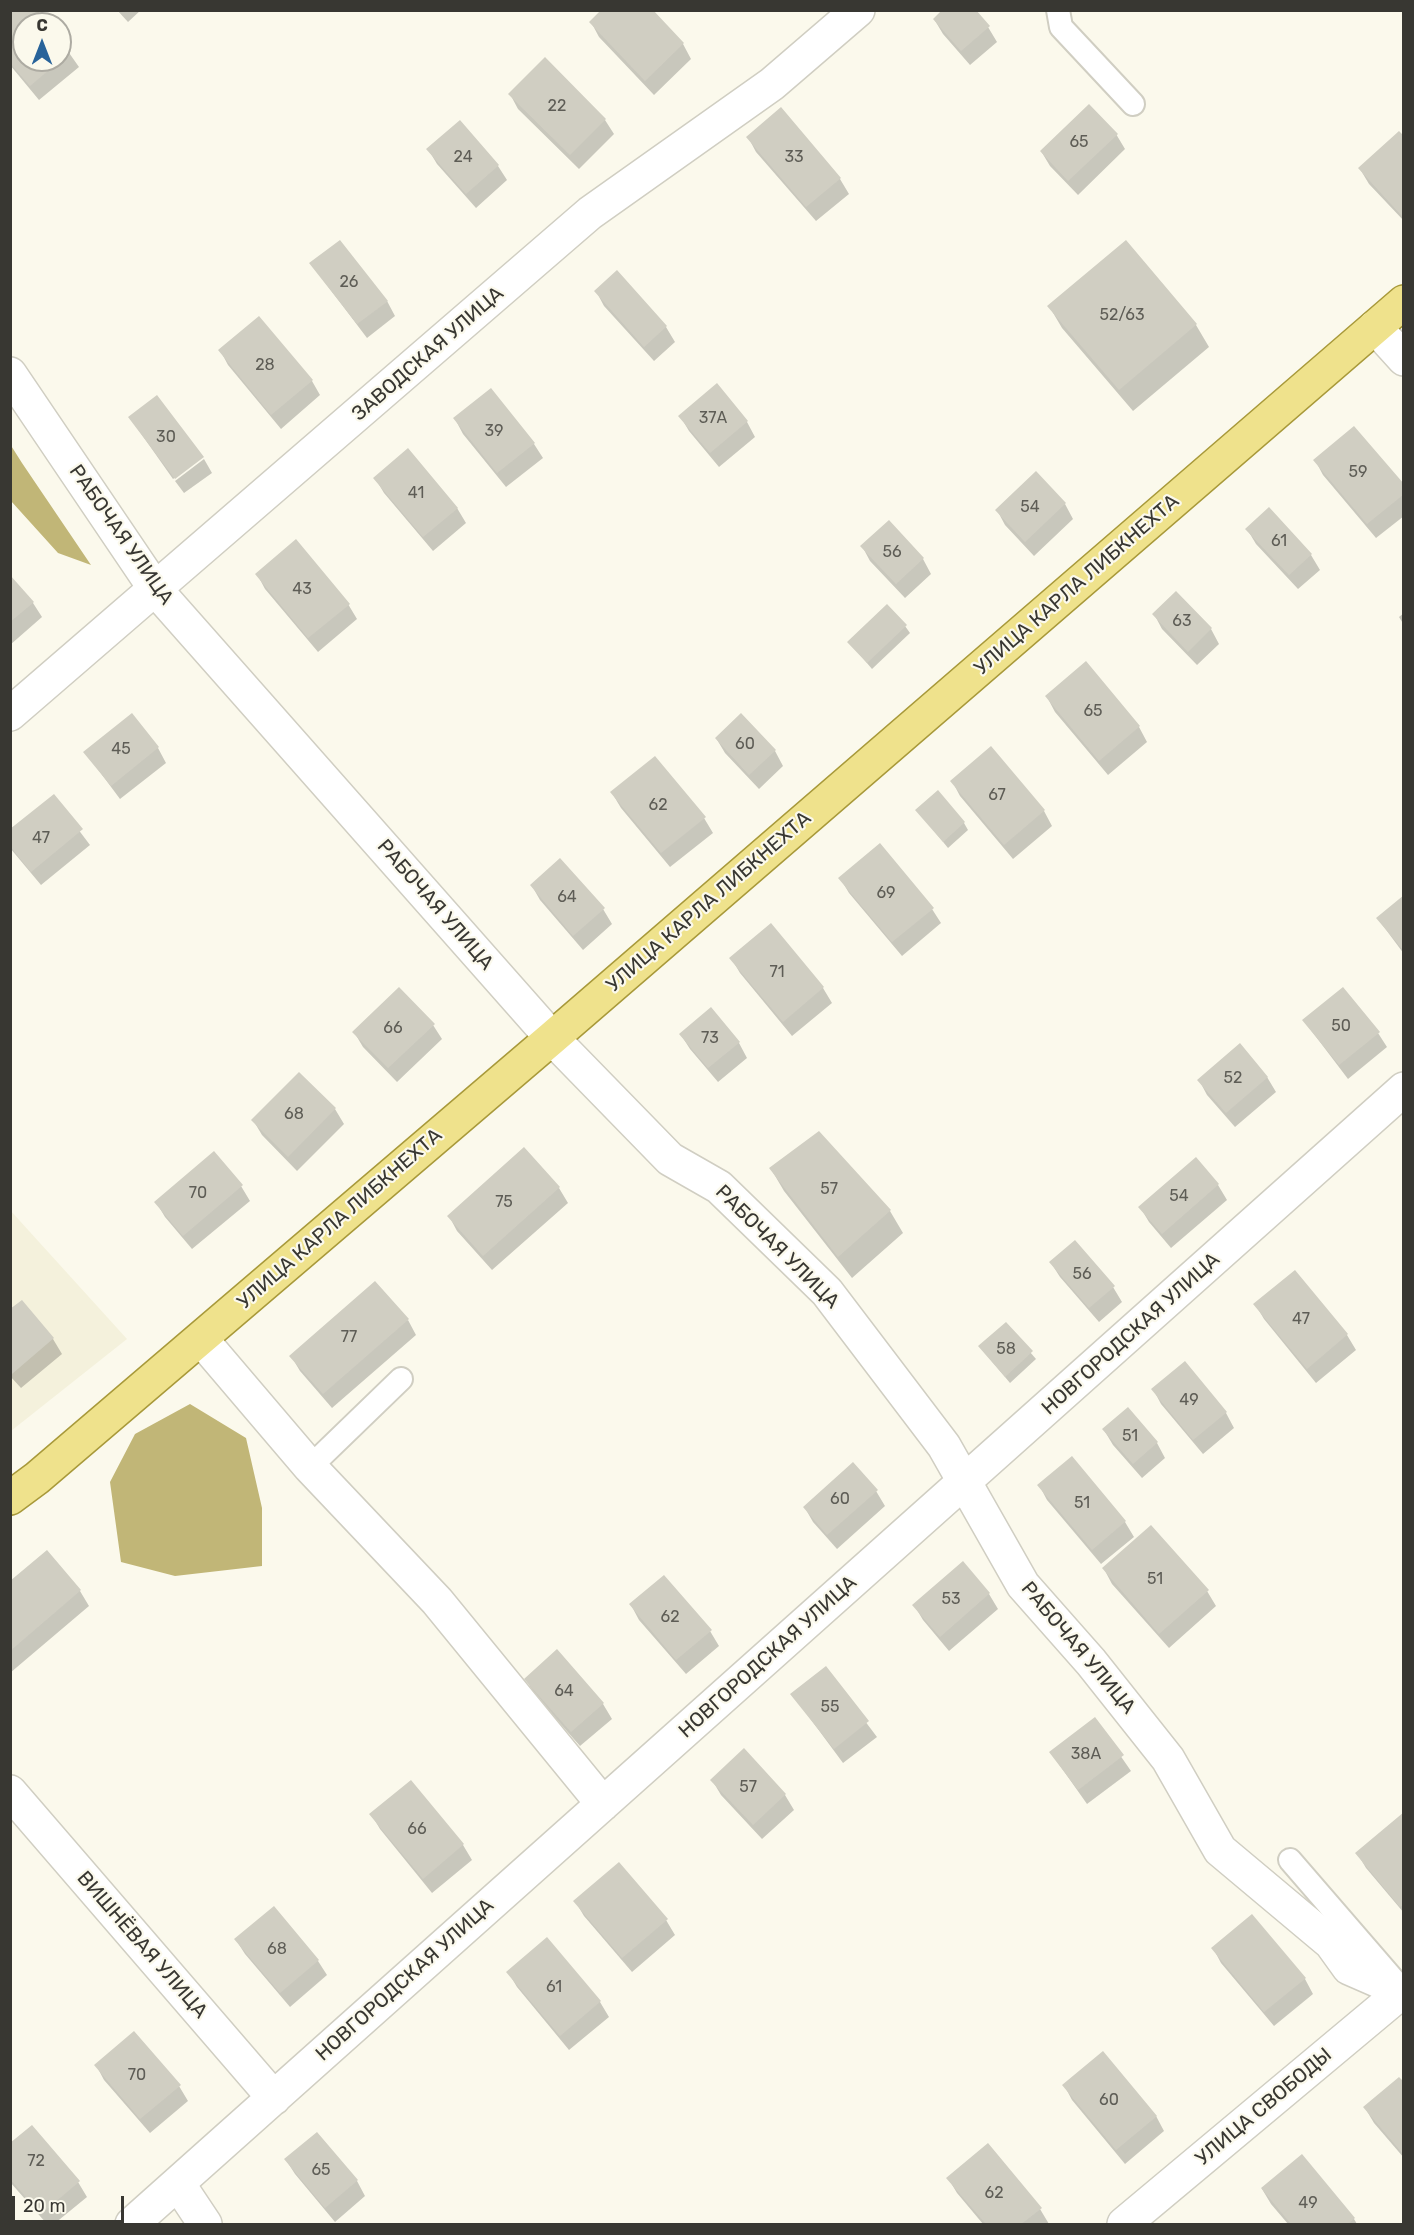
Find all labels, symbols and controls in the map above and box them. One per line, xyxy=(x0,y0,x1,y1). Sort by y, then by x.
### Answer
north arrow xyxy=(12,12,72,72)
text: С xyxy=(36,16,48,35)
house number: 22 xyxy=(548,96,566,116)
house number: 65 xyxy=(1069,132,1089,152)
house number: 24 xyxy=(453,147,473,167)
house number: 33 xyxy=(784,147,804,167)
house number: 26 xyxy=(339,272,359,292)
street label: ЗАВОДСКАЯ УЛИЦА xyxy=(347,282,509,426)
house number: 52/63 xyxy=(1099,305,1145,325)
house number: 28 xyxy=(255,355,275,375)
house number: 37А xyxy=(699,408,727,428)
house number: 39 xyxy=(484,421,504,441)
house number: 30 xyxy=(156,427,176,447)
street label: РАБОЧАЯ УЛИЦА xyxy=(64,460,178,610)
house number: 59 xyxy=(1349,462,1367,482)
house number: 41 xyxy=(408,483,424,503)
street label: УЛИЦА КАРЛА ЛИБКНЕХТА xyxy=(970,490,1184,680)
house number: 54 xyxy=(1020,497,1040,517)
house number: 61 xyxy=(1271,531,1287,551)
house number: 56 xyxy=(882,542,902,562)
house number: 43 xyxy=(292,579,312,599)
house number: 63 xyxy=(1172,611,1192,631)
house number: 65 xyxy=(1083,701,1103,721)
house number: 60 xyxy=(735,734,755,754)
house number: 45 xyxy=(111,739,131,759)
house number: 67 xyxy=(988,785,1006,805)
house number: 62 xyxy=(648,795,668,815)
street label: УЛИЦА КАРЛА ЛИБКНЕХТА xyxy=(602,807,816,997)
house number: 47 xyxy=(32,828,50,848)
street label: РАБОЧАЯ УЛИЦА xyxy=(372,835,498,975)
house number: 69 xyxy=(876,883,896,903)
house number: 64 xyxy=(557,887,577,907)
house number: 71 xyxy=(769,962,785,982)
house number: 50 xyxy=(1331,1016,1351,1036)
house number: 66 xyxy=(383,1018,403,1038)
house number: 73 xyxy=(701,1028,719,1048)
house number: 52 xyxy=(1224,1068,1242,1088)
house number: 68 xyxy=(284,1104,304,1124)
street label: УЛИЦА КАРЛА ЛИБКНЕХТА xyxy=(233,1124,447,1314)
house number: 57 xyxy=(820,1179,838,1199)
street label: РАБОЧАЯ УЛИЦА xyxy=(710,1180,844,1314)
house number: 70 xyxy=(189,1183,207,1203)
house number: 54 xyxy=(1169,1186,1189,1206)
house number: 75 xyxy=(495,1192,513,1212)
street label: НОВГОРОДСКАЯ УЛИЦА xyxy=(1037,1248,1225,1420)
house number: 56 xyxy=(1072,1264,1092,1284)
house number: 47 xyxy=(1292,1309,1310,1329)
house number: 77 xyxy=(341,1327,357,1347)
house number: 58 xyxy=(996,1339,1016,1359)
house number: 49 xyxy=(1179,1390,1199,1410)
house number: 51 xyxy=(1122,1426,1138,1446)
house number: 60 xyxy=(830,1489,850,1509)
house number: 51 xyxy=(1074,1493,1090,1513)
house number: 51 xyxy=(1147,1569,1163,1589)
street label: НОВГОРОДСКАЯ УЛИЦА xyxy=(674,1571,862,1743)
street label: РАБОЧАЯ УЛИЦА xyxy=(1016,1577,1140,1719)
house number: 53 xyxy=(941,1589,961,1609)
house number: 62 xyxy=(660,1607,680,1627)
house number: 64 xyxy=(554,1681,574,1701)
house number: 55 xyxy=(820,1697,840,1717)
house number: 38А xyxy=(1071,1744,1101,1764)
house number: 57 xyxy=(739,1777,757,1797)
house number: 66 xyxy=(407,1819,427,1839)
street label: ВИШНЁВАЯ УЛИЦА xyxy=(72,1867,212,2023)
street label: НОВГОРОДСКАЯ УЛИЦА xyxy=(311,1894,499,2066)
house number: 68 xyxy=(267,1939,287,1959)
house number: 61 xyxy=(546,1977,562,1997)
street label: УЛИЦА СВОБОДЫ xyxy=(1191,2043,1337,2171)
house number: 70 xyxy=(128,2065,146,2085)
house number: 60 xyxy=(1099,2090,1119,2110)
house number: 72 xyxy=(27,2151,45,2171)
house number: 65 xyxy=(311,2160,331,2180)
house number: 62 xyxy=(984,2183,1004,2203)
scale bar xyxy=(15,2184,128,2222)
house number: 49 xyxy=(1298,2193,1318,2213)
text: 20 m xyxy=(23,2195,65,2217)

